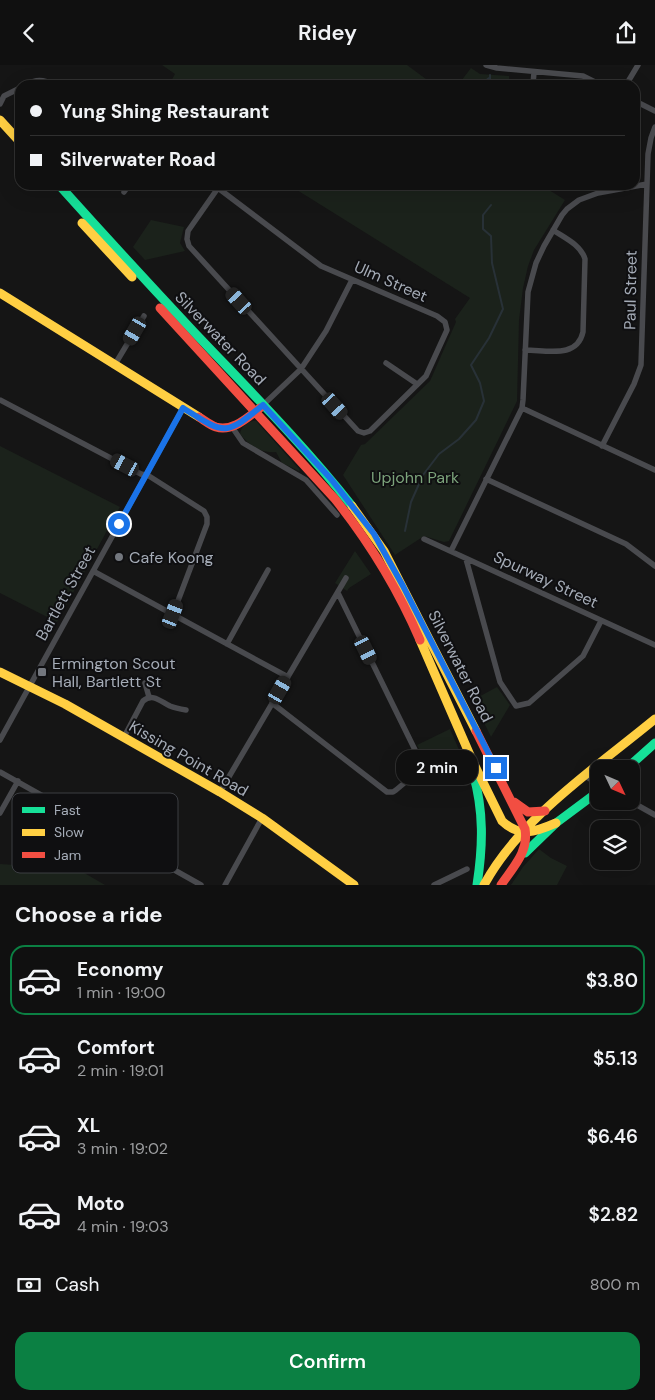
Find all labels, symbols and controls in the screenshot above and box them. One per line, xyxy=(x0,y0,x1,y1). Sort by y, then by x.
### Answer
text: Ridey xyxy=(298,18,357,47)
icon: back xyxy=(15,19,43,47)
icon: share xyxy=(612,19,640,47)
text: Yung Shing Restaurant xyxy=(60,99,269,124)
text: Silverwater Road xyxy=(60,147,216,172)
street label: Paul Street xyxy=(619,250,642,330)
street label: Ulm Street xyxy=(351,256,431,307)
car xyxy=(223,285,254,317)
street label: Silverwater Road xyxy=(170,287,271,390)
car xyxy=(121,314,148,348)
car xyxy=(319,390,350,422)
car xyxy=(108,451,141,479)
park label: Upjohn Park xyxy=(371,467,459,488)
route start xyxy=(108,513,130,535)
street label: Bartlett Street xyxy=(31,542,100,644)
street label: Spurway Street xyxy=(490,546,602,613)
place label: Cafe Koong xyxy=(129,547,214,568)
marker: Cafe Koong xyxy=(113,551,125,563)
car xyxy=(160,597,185,631)
street label: Silverwater Road xyxy=(423,607,498,726)
car xyxy=(352,633,379,667)
place label: Ermington Scout Hall, Bartlett St xyxy=(52,653,176,692)
marker: Ermington Scout Hall, Bartlett St xyxy=(36,666,48,678)
car xyxy=(266,673,293,707)
street label: Kissing Point Road xyxy=(125,716,252,801)
callout: 2 min xyxy=(396,751,478,785)
text: 2 min xyxy=(416,757,458,778)
route end xyxy=(485,757,507,779)
north arrow xyxy=(590,760,640,810)
map controls xyxy=(590,760,640,870)
legend xyxy=(12,793,178,873)
text: Fast xyxy=(54,801,81,819)
button: layers xyxy=(590,820,640,870)
text: Slow xyxy=(54,823,84,841)
text: Jam xyxy=(54,846,81,864)
text: Choose a ride xyxy=(15,900,163,929)
text: Economy xyxy=(77,957,164,982)
icon: car xyxy=(17,958,62,1003)
text: $3.80 xyxy=(586,968,638,993)
text: 1 min · 19:00 xyxy=(77,982,165,1003)
text: Comfort xyxy=(77,1035,155,1060)
icon: car xyxy=(17,1036,62,1081)
text: $5.13 xyxy=(593,1046,638,1071)
text: 2 min · 19:01 xyxy=(77,1060,164,1081)
text: XL xyxy=(77,1113,100,1138)
icon: car xyxy=(17,1114,62,1159)
text: $6.46 xyxy=(587,1124,638,1149)
text: 3 min · 19:02 xyxy=(77,1138,168,1159)
text: Moto xyxy=(77,1191,125,1216)
icon: car xyxy=(17,1192,62,1237)
text: $2.82 xyxy=(589,1202,638,1227)
text: 4 min · 19:03 xyxy=(77,1216,169,1237)
icon: cash xyxy=(15,1271,43,1299)
text: Cash xyxy=(55,1272,99,1297)
text: 800 m xyxy=(590,1274,640,1295)
button: Confirm xyxy=(15,1332,640,1390)

